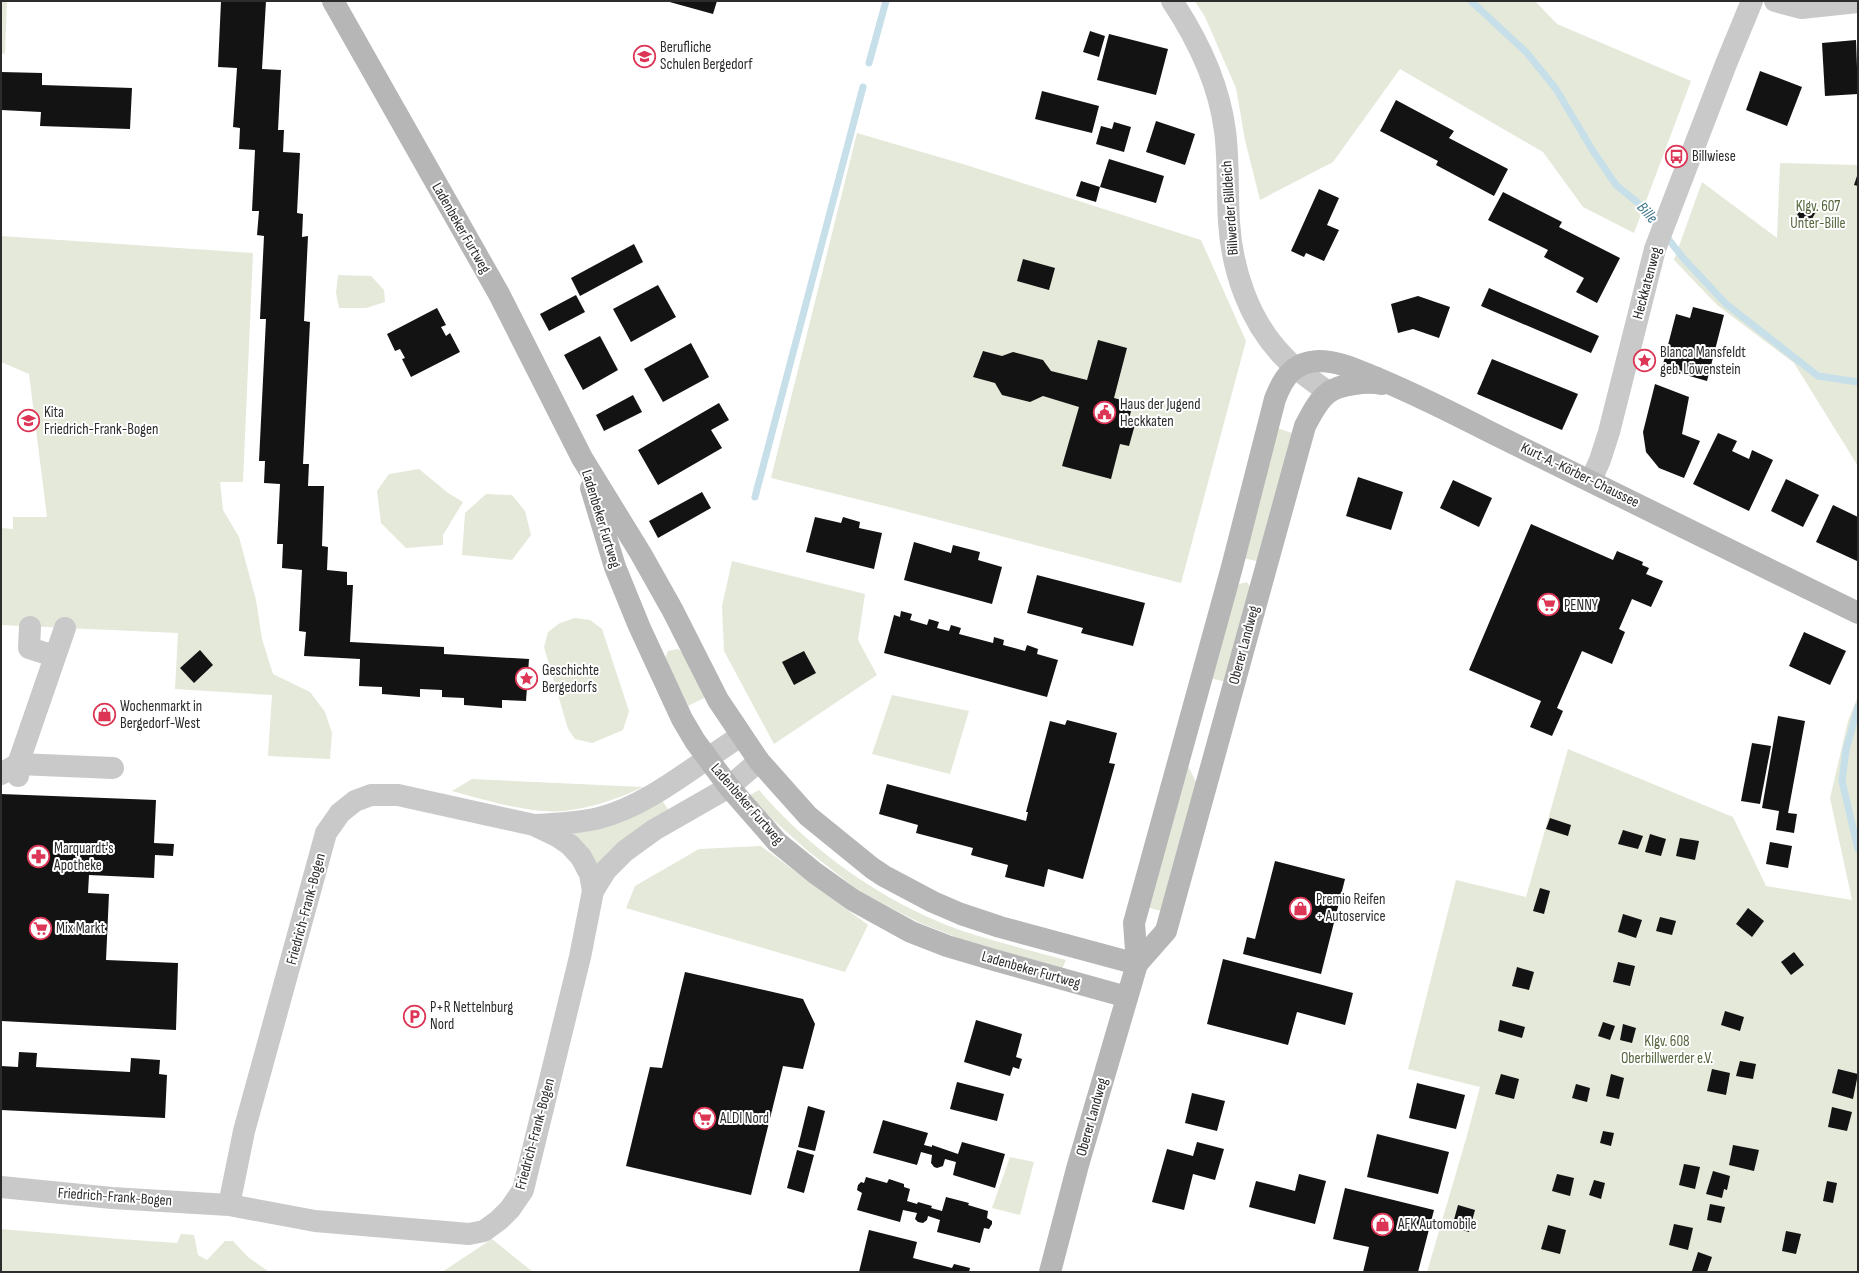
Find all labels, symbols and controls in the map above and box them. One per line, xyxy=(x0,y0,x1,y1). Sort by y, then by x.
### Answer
place label: Berufliche Schulen Bergedorf xyxy=(660,38,753,74)
school or university icon: Berufliche Schulen Bergedorf xyxy=(631,43,657,69)
bus stop icon: Billwiese xyxy=(1663,143,1689,169)
place label: Billwiese xyxy=(1692,147,1736,166)
street label: Billwerder Billdeich xyxy=(1217,160,1243,256)
street label: Ladenbeker Furtweg xyxy=(427,179,495,277)
park label: Klgv. 607 Unter-Bille xyxy=(1790,197,1846,233)
water label: Bille xyxy=(1633,198,1661,228)
street label: Heckkatenweg xyxy=(1628,245,1666,321)
place label: Blanca Mansfeldt geb. Löwenstein xyxy=(1660,343,1746,379)
place icon: Blanca Mansfeldt geb. Löwenstein xyxy=(1632,348,1658,374)
place label: Haus der Jugend Heckkaten xyxy=(1120,395,1200,431)
public building icon: Haus der Jugend Heckkaten xyxy=(1091,400,1117,426)
place label: Kita Friedrich-Frank-Bogen xyxy=(44,403,158,439)
school or university icon: Kita Friedrich-Frank-Bogen xyxy=(15,408,41,434)
street label: Kurt-A.-Körber-Chaussee xyxy=(1518,438,1642,512)
street label: Ladenbeker Furtweg xyxy=(577,468,625,571)
supermarket icon: PENNY xyxy=(1536,592,1562,618)
place label: PENNY xyxy=(1564,596,1599,615)
street label: Oberer Landweg xyxy=(1224,604,1264,686)
place label: Geschichte Bergedorfs xyxy=(542,661,599,697)
place icon: Geschichte Bergedorfs xyxy=(514,666,540,692)
place label: Wochenmarkt in Bergedorf-West xyxy=(120,697,202,733)
shop icon: Wochenmarkt in Bergedorf-West xyxy=(92,702,118,728)
street label: Ladenbeker Furtweg xyxy=(706,759,788,849)
place label: Marquardt's Apotheke xyxy=(53,839,114,875)
pharmacy icon: Marquardt's Apotheke xyxy=(26,844,52,870)
street label: Friedrich-Frank-Bogen xyxy=(282,851,330,967)
place label: Premio Reifen + Autoservice xyxy=(1316,890,1386,926)
shop icon: Premio Reifen + Autoservice xyxy=(1287,895,1313,921)
supermarket icon: Mix Markt xyxy=(27,915,53,941)
place label: Mix Markt xyxy=(56,919,105,938)
street label: Ladenbeker Furtweg xyxy=(979,947,1083,993)
place label: P+R Nettelnburg Nord xyxy=(430,998,513,1034)
parking icon: P+R Nettelnburg Nord xyxy=(402,1003,428,1029)
park label: Klgv. 608 Oberbillwerder e.V. xyxy=(1621,1032,1713,1068)
street label: Friedrich-Frank-Bogen xyxy=(511,1076,559,1192)
street label: Oberer Landweg xyxy=(1072,1076,1112,1158)
supermarket icon: ALDI Nord xyxy=(691,1105,717,1131)
place label: ALDI Nord xyxy=(719,1109,769,1128)
street label: Friedrich-Frank-Bogen xyxy=(57,1184,173,1210)
shop icon: AFK Automobile xyxy=(1370,1211,1396,1237)
place label: AFK Automobile xyxy=(1397,1215,1477,1234)

